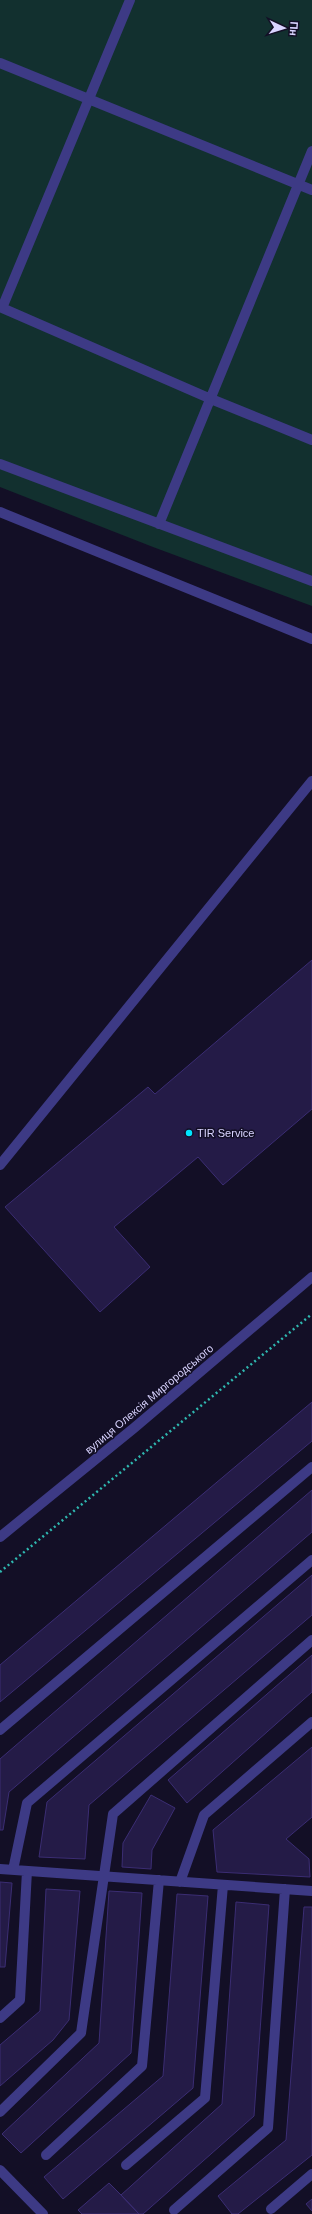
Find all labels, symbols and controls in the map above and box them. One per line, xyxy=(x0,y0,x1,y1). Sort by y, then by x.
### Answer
north arrow xyxy=(264,8,304,48)
text: Пн xyxy=(287,21,300,36)
place label: TIR Service xyxy=(197,1127,254,1139)
marker: TIR Service xyxy=(184,1128,194,1138)
street label: вулиця Олексія Миргородського xyxy=(83,1342,215,1456)

